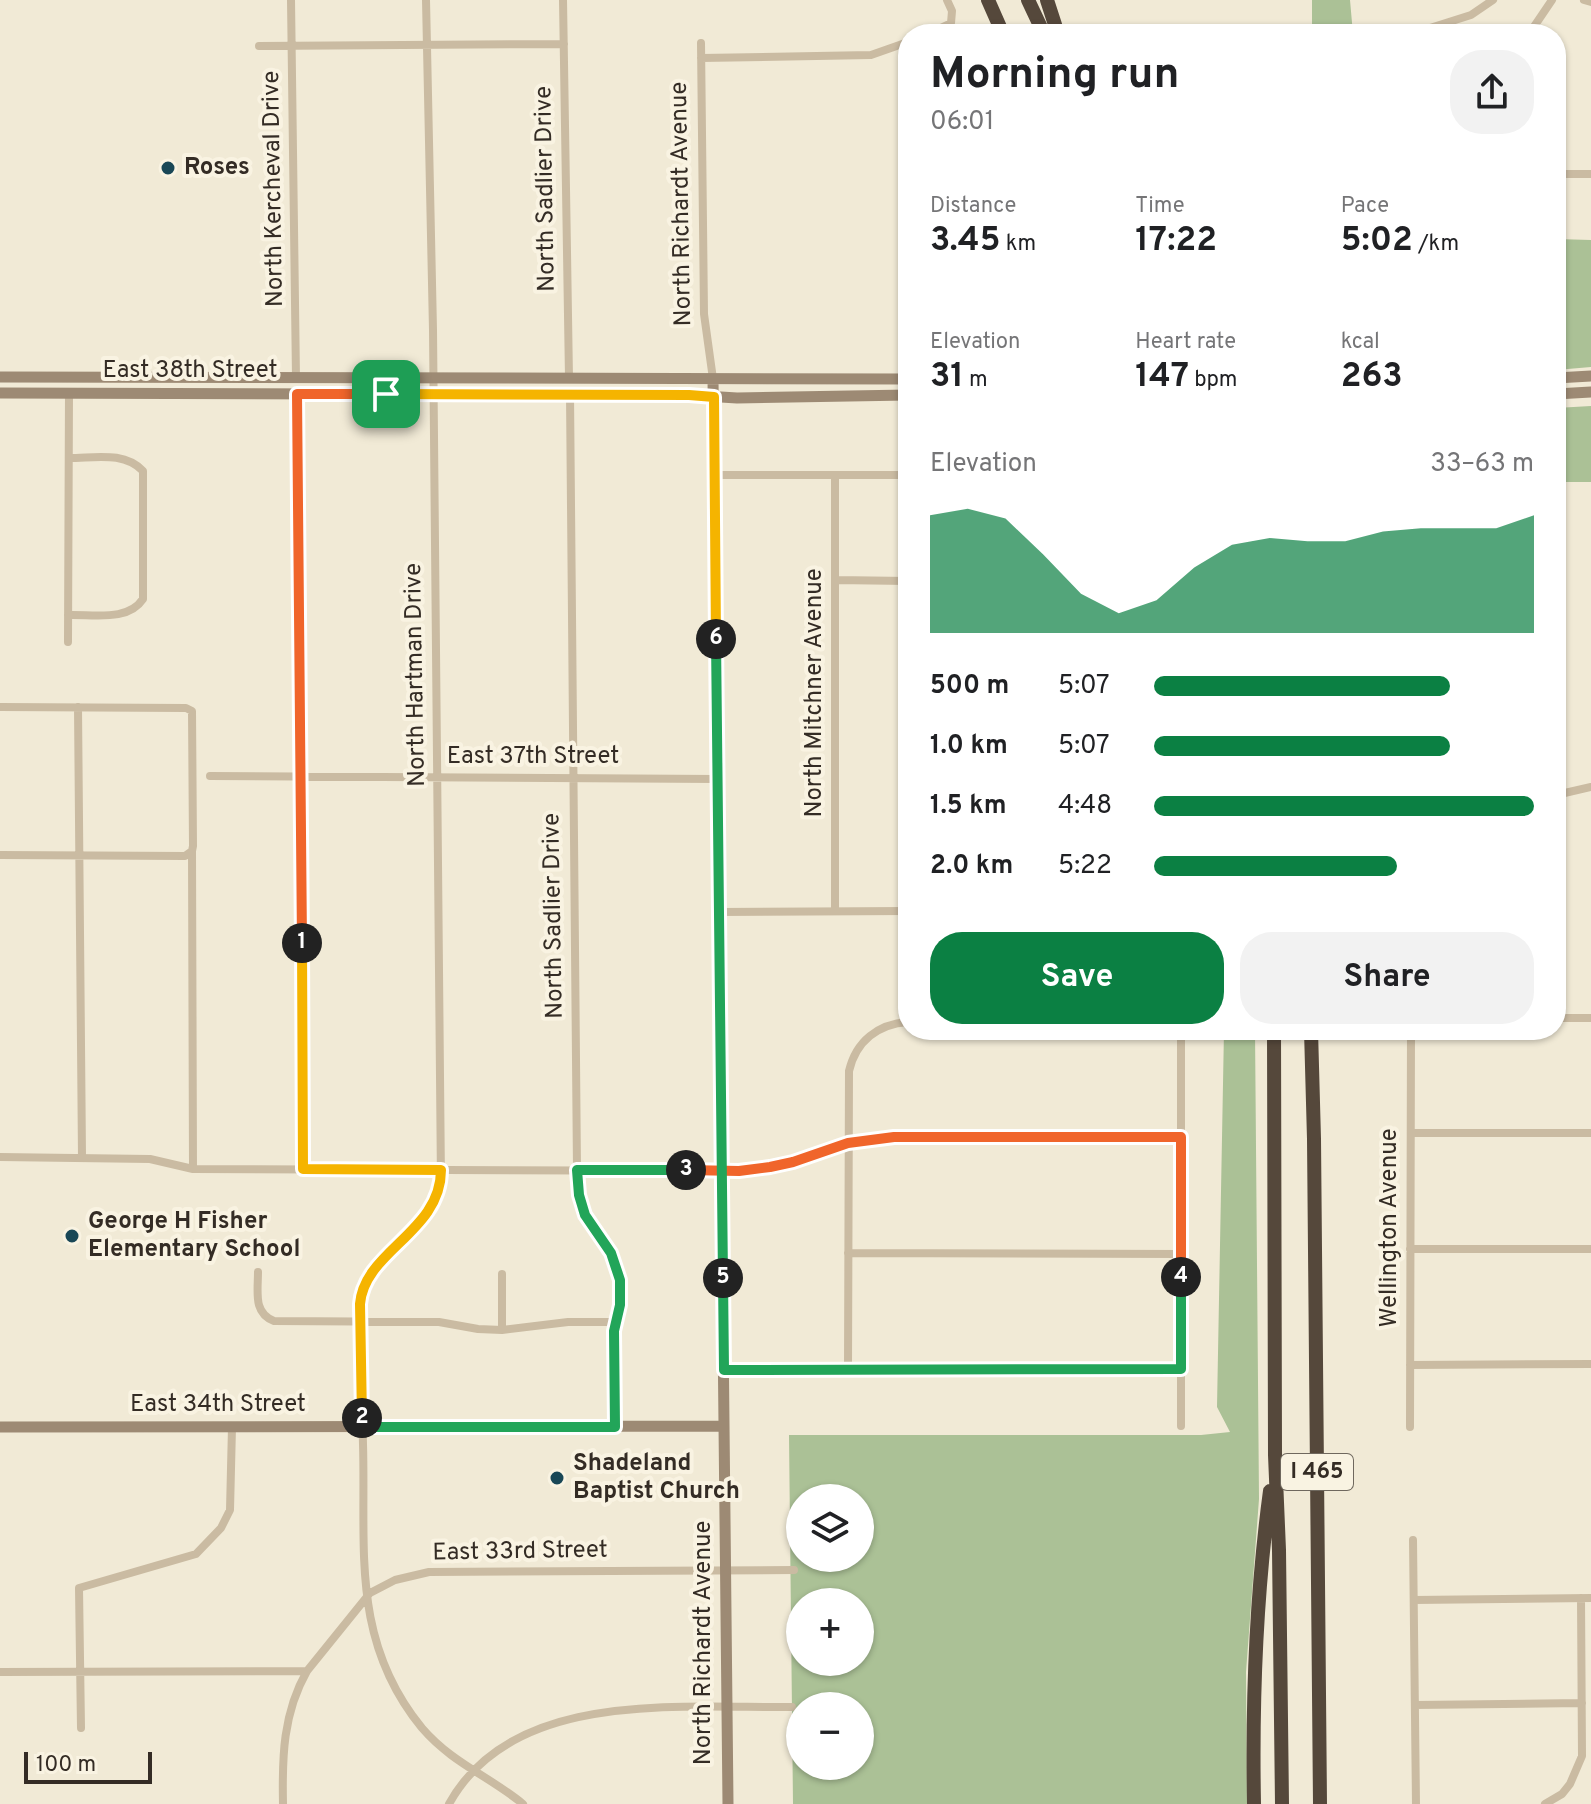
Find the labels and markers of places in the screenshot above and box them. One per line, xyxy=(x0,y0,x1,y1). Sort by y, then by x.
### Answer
place label: Roses xyxy=(184,153,250,183)
marker: Roses xyxy=(159,159,177,177)
pin xyxy=(352,360,420,428)
pin: 6 xyxy=(696,619,736,659)
pin: 1 xyxy=(282,923,322,963)
pin: 3 xyxy=(666,1150,706,1190)
place label: George H Fisher Elementary School xyxy=(88,1207,300,1265)
marker: George H Fisher Elementary School xyxy=(63,1227,81,1245)
pin: 4 xyxy=(1161,1257,1201,1297)
pin: 5 xyxy=(703,1258,743,1298)
pin: 2 xyxy=(342,1398,382,1438)
place label: Shadeland Baptist Church xyxy=(573,1449,740,1507)
marker: Shadeland Baptist Church xyxy=(548,1469,566,1487)

